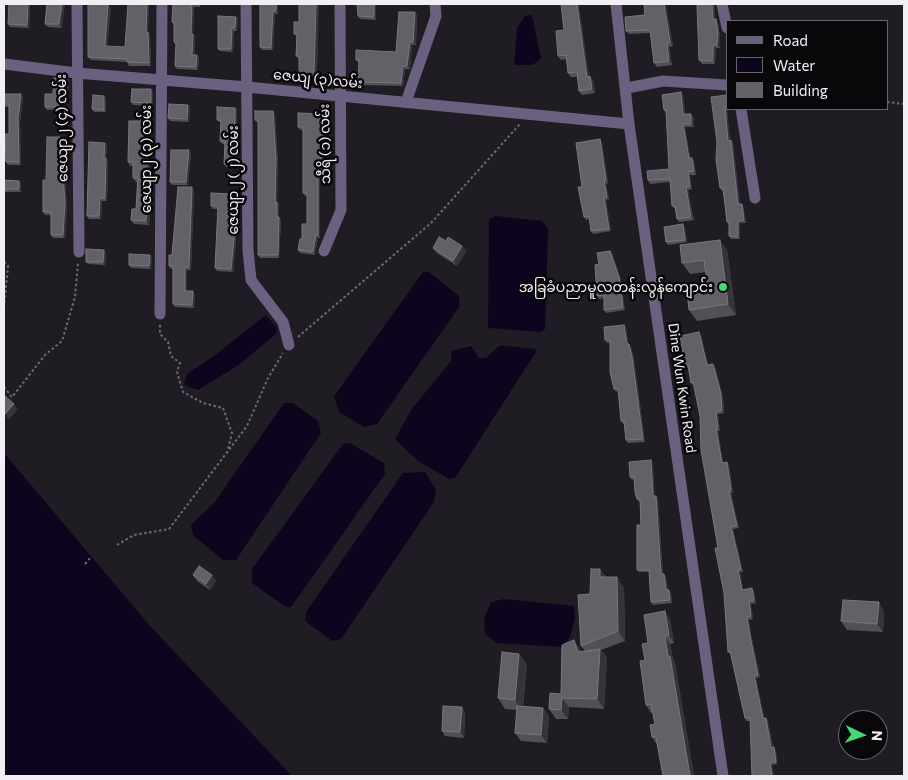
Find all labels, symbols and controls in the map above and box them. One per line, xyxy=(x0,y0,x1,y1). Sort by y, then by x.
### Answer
legend xyxy=(726,20,888,110)
text: Road xyxy=(773,31,808,49)
text: Water xyxy=(773,56,815,74)
street label: ဇေယျ (၃)လမ်း xyxy=(272,66,364,92)
street label: ဇေယျာ၂ (၄) လမ်း xyxy=(53,74,71,182)
text: Building xyxy=(773,81,828,99)
street label: သီရိ (၁) လမ်း xyxy=(316,104,334,184)
street label: ဇေယျာ၂ (၃) လမ်း xyxy=(138,105,154,213)
street label: ဇေယျာ၂ (၂) လမ်း xyxy=(225,125,241,235)
place label: အခြခံပညာမူလတန်းလွန်ကျောင်း xyxy=(519,279,713,295)
marker: အခြခံပညာမူလတန်းလွန်ကျောင်း xyxy=(717,281,729,293)
street label: Dine Wun Kwin Road xyxy=(665,322,699,454)
north arrow xyxy=(838,710,888,760)
text: N xyxy=(869,730,886,741)

